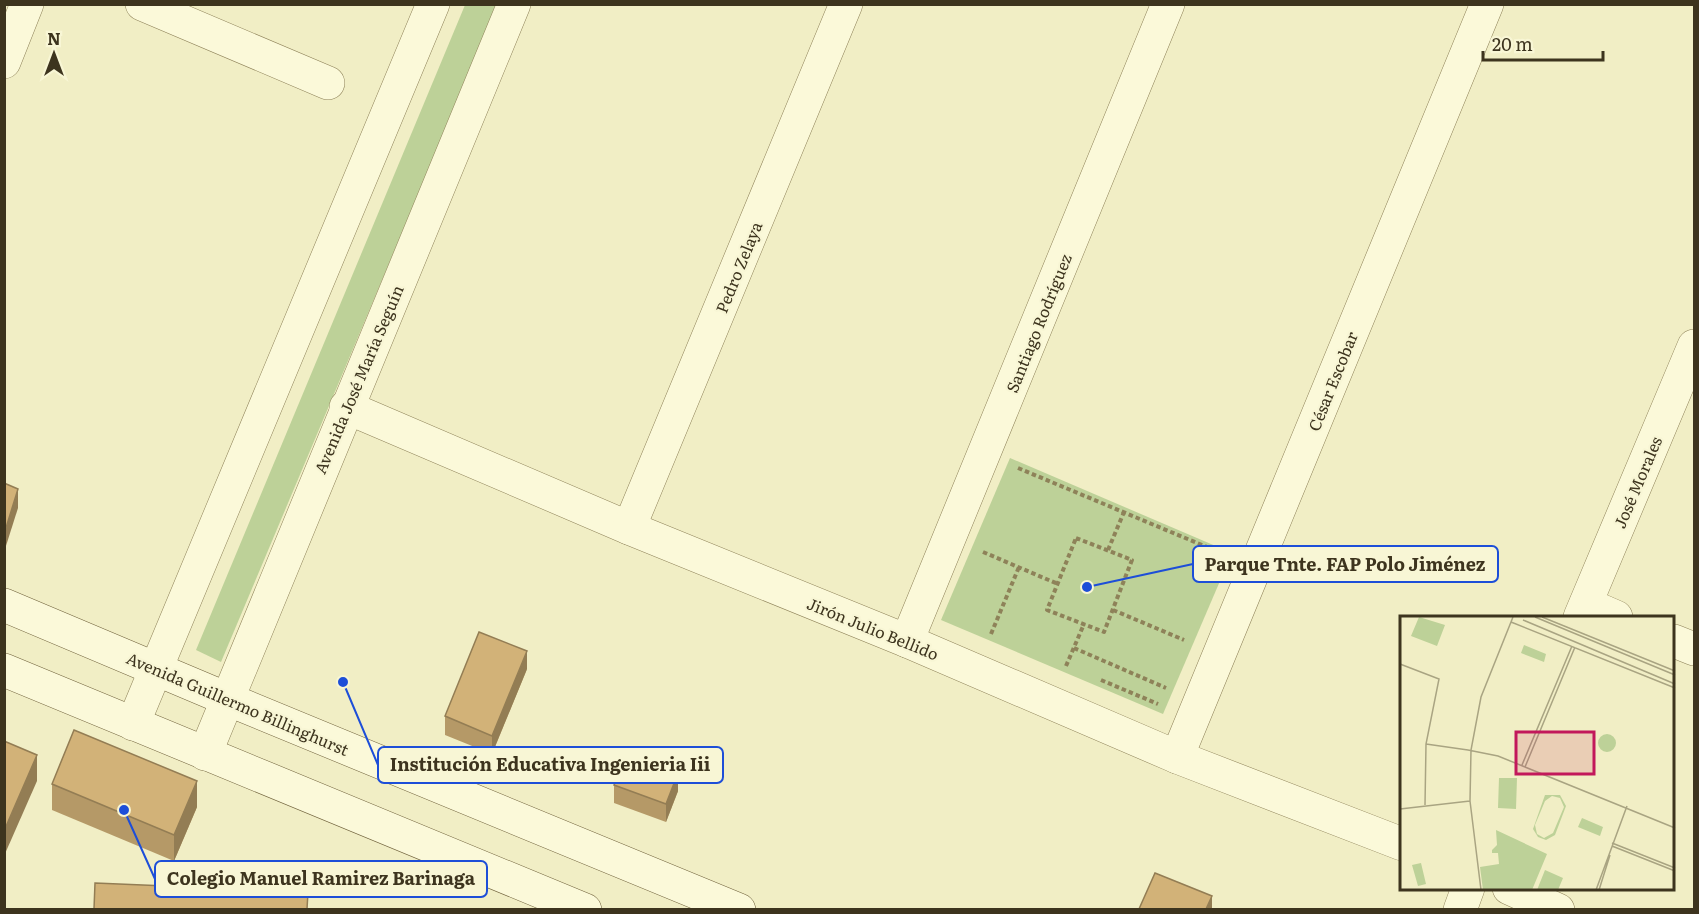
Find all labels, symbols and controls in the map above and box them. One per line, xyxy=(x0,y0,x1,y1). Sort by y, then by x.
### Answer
north arrow xyxy=(24,24,84,84)
scale bar xyxy=(1483,24,1603,62)
text: N xyxy=(47,26,61,50)
text: 20 m xyxy=(1492,30,1533,57)
street label: Pedro Zelaya xyxy=(709,217,767,316)
street label: Santiago Rodríguez xyxy=(999,250,1077,396)
street label: Avenida José María Seguín xyxy=(307,281,409,477)
street label: César Escobar xyxy=(1301,327,1363,434)
street label: José Morales xyxy=(1607,432,1667,532)
callout: Parque Tnte. FAP Polo Jiménez xyxy=(1193,546,1498,582)
text: Parque Tnte. FAP Polo Jiménez xyxy=(1205,550,1486,577)
street label: Jirón Julio Bellido xyxy=(804,591,942,665)
inset map xyxy=(1400,616,1675,890)
street label: Avenida Guillermo Billinghurst xyxy=(123,645,353,761)
callout: Institución Educativa Ingenieria Iii xyxy=(378,747,723,783)
text: Institución Educativa Ingenieria Iii xyxy=(390,750,711,777)
callout: Colegio Manuel Ramirez Barinaga xyxy=(155,861,487,897)
text: Colegio Manuel Ramirez Barinaga xyxy=(167,864,476,891)

